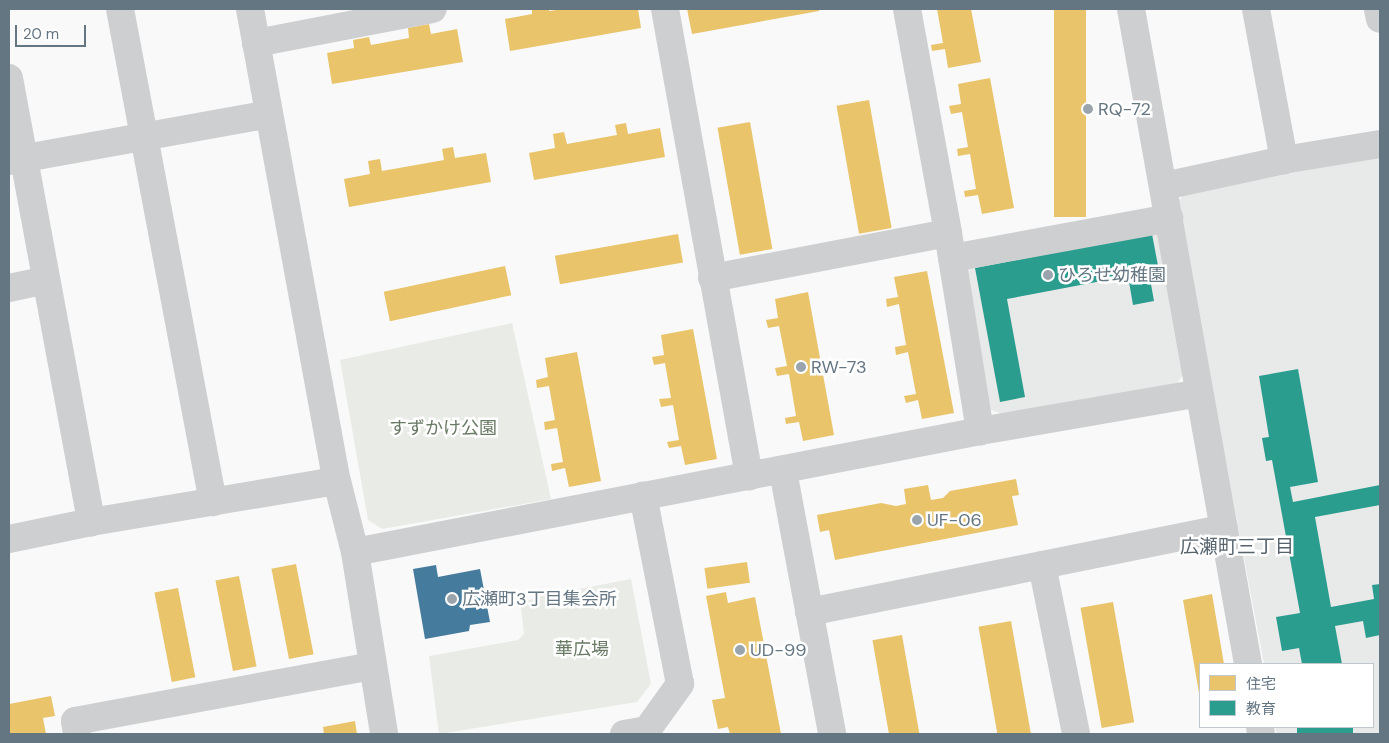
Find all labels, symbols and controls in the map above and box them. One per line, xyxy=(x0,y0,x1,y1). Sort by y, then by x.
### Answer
scale bar xyxy=(18,15,89,47)
text: 20 m xyxy=(23,24,59,44)
place label: RQ-72 xyxy=(1098,98,1151,120)
marker: RQ-72 xyxy=(1082,103,1094,115)
place label: ひろせ幼稚園 xyxy=(1058,264,1166,286)
marker: ひろせ幼稚園 xyxy=(1042,269,1054,281)
place label: RW-73 xyxy=(811,356,867,378)
marker: RW-73 xyxy=(795,361,807,373)
park label: すずかけ公園 xyxy=(389,417,497,439)
place label: UF-06 xyxy=(927,509,982,531)
marker: UF-06 xyxy=(911,514,923,526)
district label: 広瀬町三丁目 xyxy=(1180,536,1294,558)
place label: 広瀬町3丁目集会所 xyxy=(462,588,617,610)
marker: 広瀬町3丁目集会所 xyxy=(446,593,458,605)
park label: 華広場 xyxy=(555,638,609,660)
place label: UD-99 xyxy=(750,639,807,661)
marker: UD-99 xyxy=(734,644,746,656)
legend xyxy=(1199,663,1374,728)
text: 住宅 xyxy=(1246,674,1276,694)
text: 教育 xyxy=(1246,699,1276,719)

